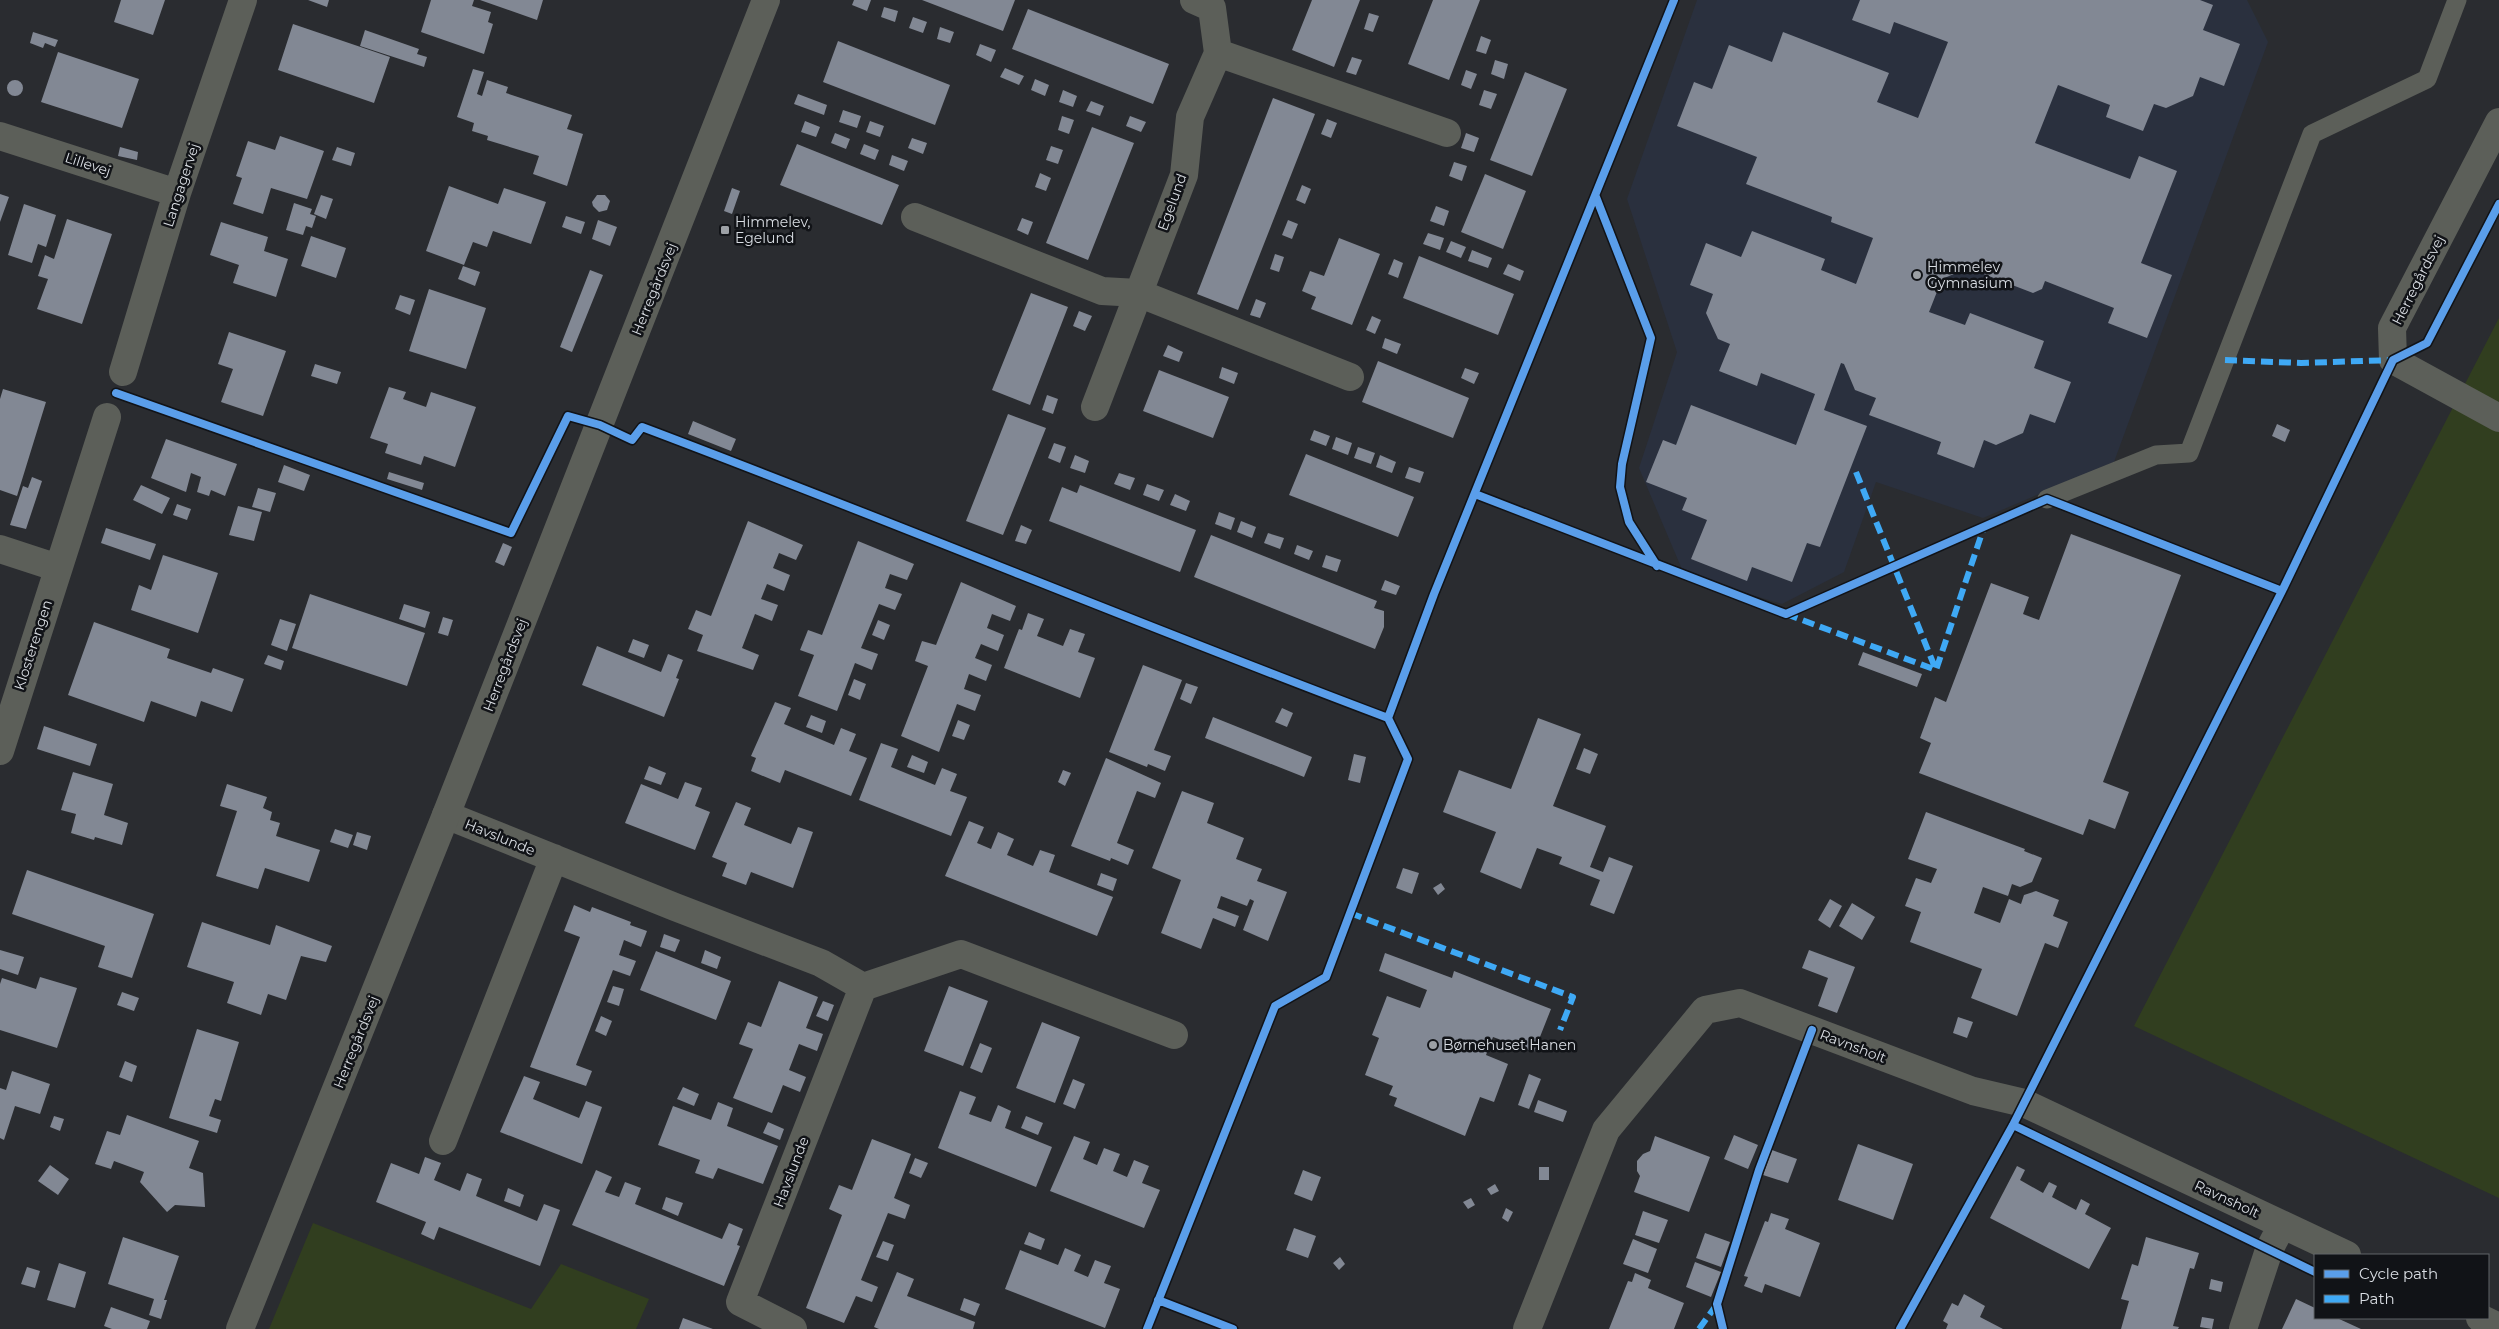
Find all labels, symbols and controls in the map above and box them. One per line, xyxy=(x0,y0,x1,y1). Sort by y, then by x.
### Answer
street label: Langagervej xyxy=(159,141,203,229)
street label: Lillevej xyxy=(63,148,113,180)
street label: Egelund xyxy=(1153,171,1191,233)
place label: Himmelev, Egelund xyxy=(735,213,811,247)
marker: Himmelev, Egelund xyxy=(719,224,731,236)
street label: Herregårdsvej xyxy=(2388,232,2448,328)
street label: Herregårdsvej xyxy=(627,240,681,338)
place label: Himmelev Gymnasium xyxy=(1927,258,2013,292)
marker: Himmelev Gymnasium xyxy=(1911,269,1923,281)
street label: Klosterengen xyxy=(10,597,56,693)
street label: Herregårdsvej xyxy=(479,616,531,714)
street label: Havslunde xyxy=(462,815,538,859)
street label: Herregårdsvej xyxy=(329,993,383,1091)
street label: Ravnsholt xyxy=(1817,1025,1889,1067)
place label: Børnehuset Hanen xyxy=(1443,1036,1576,1054)
marker: Børnehuset Hanen xyxy=(1427,1039,1439,1051)
street label: Havslunde xyxy=(769,1134,813,1210)
street label: Ravnsholt xyxy=(2192,1176,2263,1222)
legend xyxy=(2314,1254,2489,1319)
text: Cycle path xyxy=(2359,1264,2438,1283)
text: Path xyxy=(2359,1289,2395,1308)

